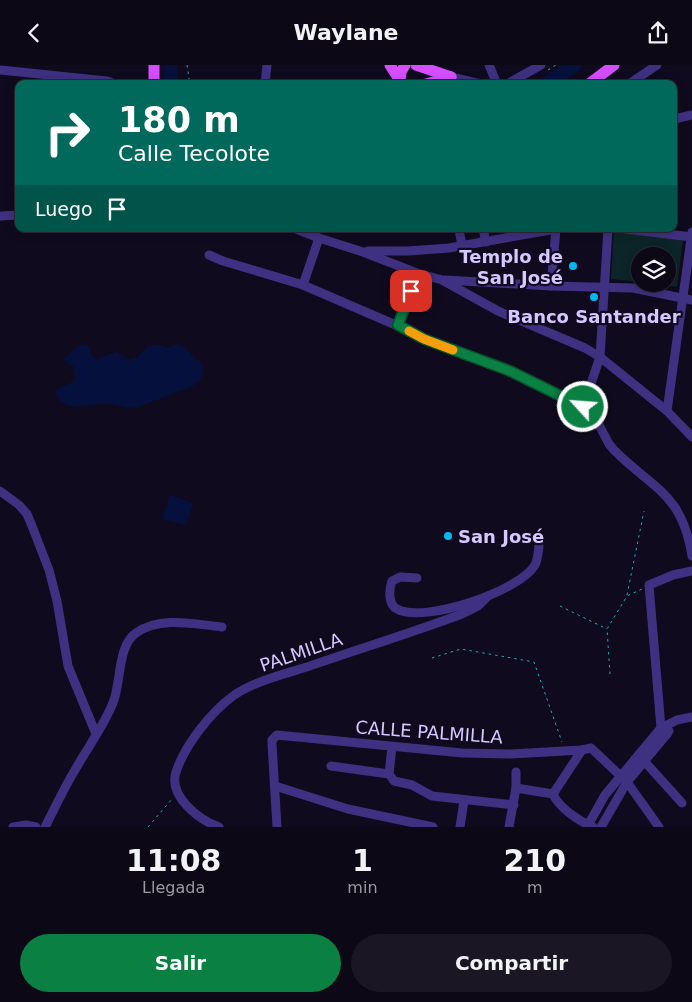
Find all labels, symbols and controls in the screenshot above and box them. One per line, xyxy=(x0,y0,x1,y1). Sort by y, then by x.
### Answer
icon: back xyxy=(20,19,48,47)
icon: share xyxy=(644,19,672,47)
text: Waylane xyxy=(294,20,398,45)
icon: right xyxy=(35,100,100,165)
text: 180 m xyxy=(118,100,240,140)
text: Calle Tecolote xyxy=(118,141,270,166)
icon: arrive xyxy=(103,195,131,223)
text: Luego xyxy=(35,198,93,220)
place label: Templo de San José xyxy=(459,246,563,288)
map controls xyxy=(631,247,676,292)
button: layers xyxy=(631,247,676,292)
marker: Templo de San José xyxy=(567,260,579,272)
pin xyxy=(390,270,432,312)
icon: arrive xyxy=(397,277,425,305)
marker: Banco Santander xyxy=(588,291,600,303)
place label: Banco Santander xyxy=(507,306,681,327)
position arrow xyxy=(556,380,608,432)
place label: San José xyxy=(458,526,544,547)
marker: San José xyxy=(442,530,454,542)
street label: PALMILLA xyxy=(257,628,346,676)
street label: CALLE PALMILLA xyxy=(355,716,504,748)
text: 11:08 xyxy=(126,843,221,878)
text: 1 xyxy=(352,843,373,878)
text: 210 xyxy=(503,843,566,878)
text: Llegada xyxy=(142,878,205,897)
text: min xyxy=(347,878,378,897)
text: m xyxy=(527,878,543,897)
button: Salir xyxy=(20,934,341,992)
button: Compartir xyxy=(351,934,672,992)

